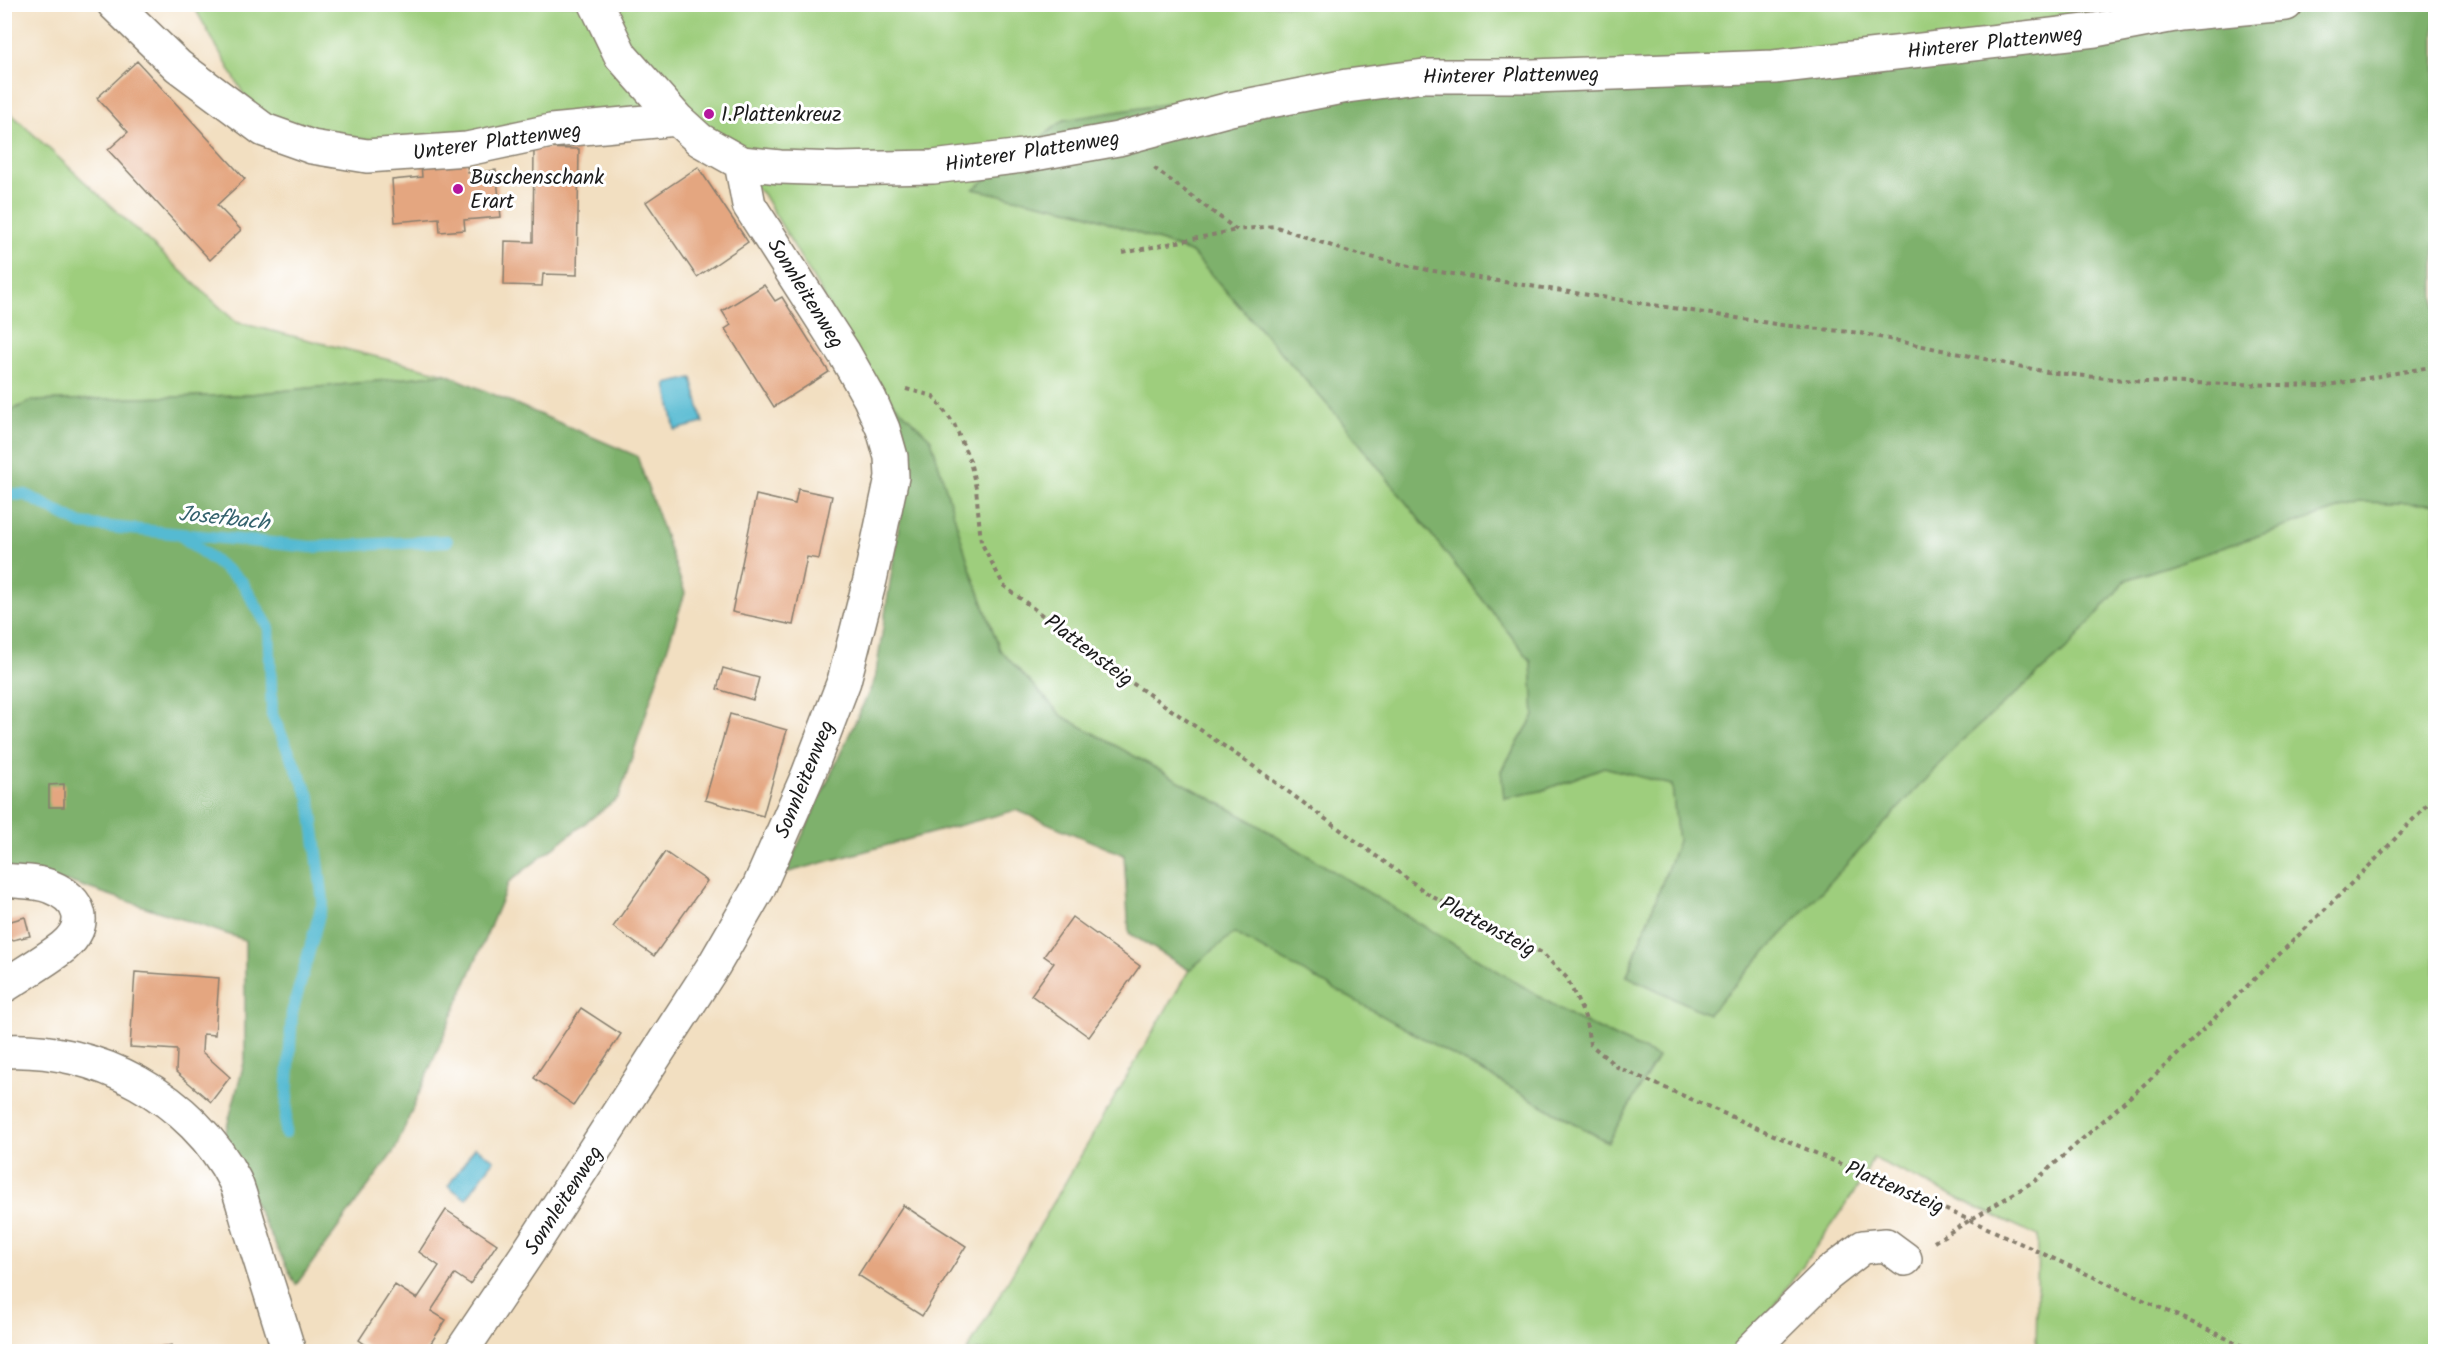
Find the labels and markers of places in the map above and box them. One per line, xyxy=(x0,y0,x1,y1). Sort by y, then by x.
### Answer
place label: 1.Plattenkreuz xyxy=(721,99,841,132)
marker: 1.Plattenkreuz xyxy=(702,107,716,121)
place label: Buschenschank Erart xyxy=(470,162,604,219)
marker: Buschenschank Erart xyxy=(451,182,465,196)

